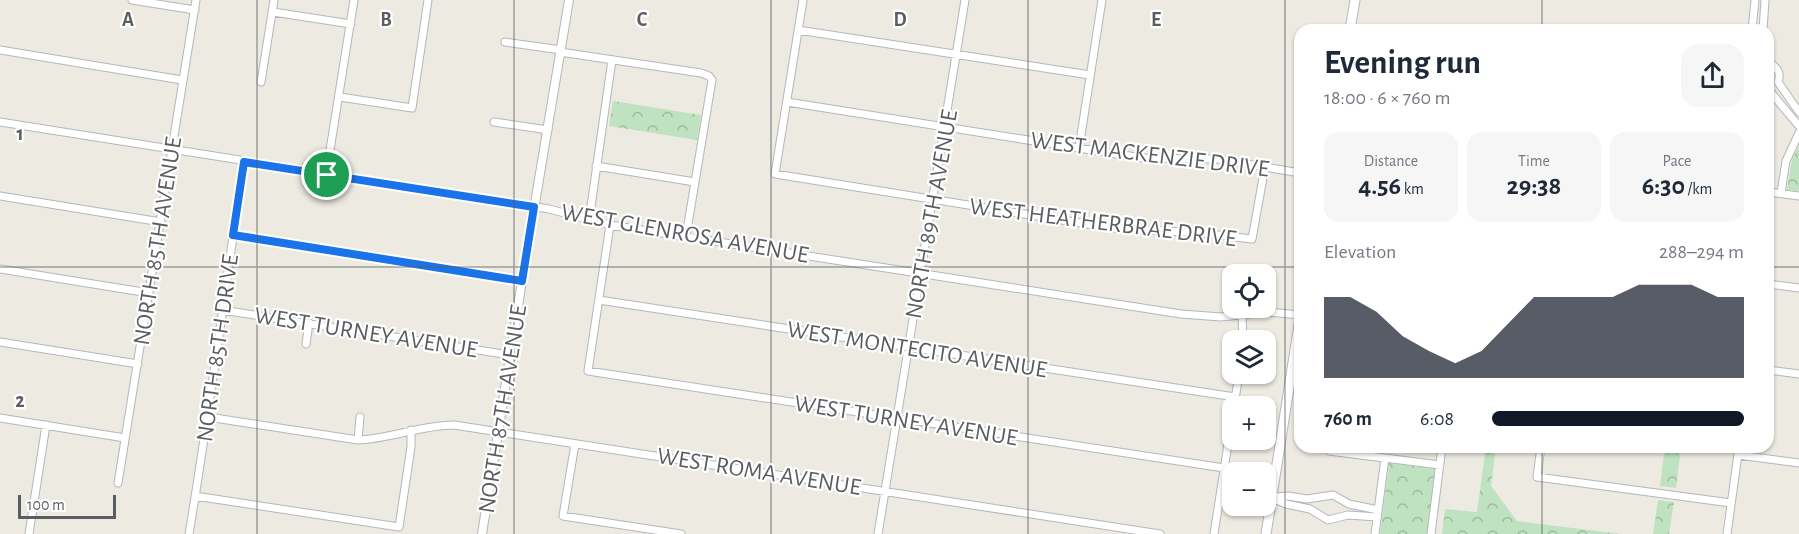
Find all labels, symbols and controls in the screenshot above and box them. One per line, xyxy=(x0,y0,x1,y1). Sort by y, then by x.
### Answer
text: A xyxy=(122,10,134,30)
text: B xyxy=(380,10,392,30)
text: C xyxy=(637,10,648,30)
text: D xyxy=(893,10,907,30)
text: E xyxy=(1151,10,1161,30)
button: share xyxy=(1681,44,1744,107)
text: Evening run xyxy=(1324,47,1481,80)
text: 18:00 · 6 × 760 m xyxy=(1324,88,1450,108)
street label: NORTH 89TH AVENUE xyxy=(902,107,962,321)
text: 1 xyxy=(16,124,24,144)
street label: WEST MACKENZIE DRIVE xyxy=(1029,128,1271,182)
street label: NORTH 85TH AVENUE xyxy=(130,135,186,347)
pin xyxy=(301,149,352,200)
text: Distance xyxy=(1364,153,1418,169)
text: Time xyxy=(1518,153,1550,169)
text: Pace xyxy=(1663,153,1691,169)
icon: arrive xyxy=(310,158,343,191)
text: 4.56 xyxy=(1358,173,1401,199)
text: 29:38 xyxy=(1507,173,1561,199)
text: 6:30 xyxy=(1642,173,1685,199)
text: km xyxy=(1401,181,1424,197)
text: /km xyxy=(1685,181,1712,197)
street label: WEST HEATHERBRAE DRIVE xyxy=(968,195,1238,251)
street label: WEST GLENROSA AVENUE xyxy=(559,200,811,268)
text: Elevation xyxy=(1324,242,1396,262)
text: 288–294 m xyxy=(1659,242,1744,262)
street label: NORTH 85TH DRIVE xyxy=(193,252,243,444)
map controls xyxy=(1222,264,1276,516)
button: locate xyxy=(1222,264,1276,318)
street label: WEST TURNEY AVENUE xyxy=(252,303,480,363)
street label: NORTH 87TH AVENUE xyxy=(475,303,531,515)
street label: WEST MONTECITO AVENUE xyxy=(785,318,1049,382)
button: layers xyxy=(1222,330,1276,384)
text: 2 xyxy=(15,391,25,411)
street label: WEST TURNEY AVENUE xyxy=(792,391,1020,451)
button: + xyxy=(1222,396,1276,450)
text: 760 m xyxy=(1324,409,1372,429)
text: 6:08 xyxy=(1420,409,1454,429)
street label: WEST ROMA AVENUE xyxy=(655,444,863,500)
button: − xyxy=(1222,462,1276,516)
scale bar xyxy=(18,492,116,520)
text: 100 m xyxy=(27,497,65,513)

